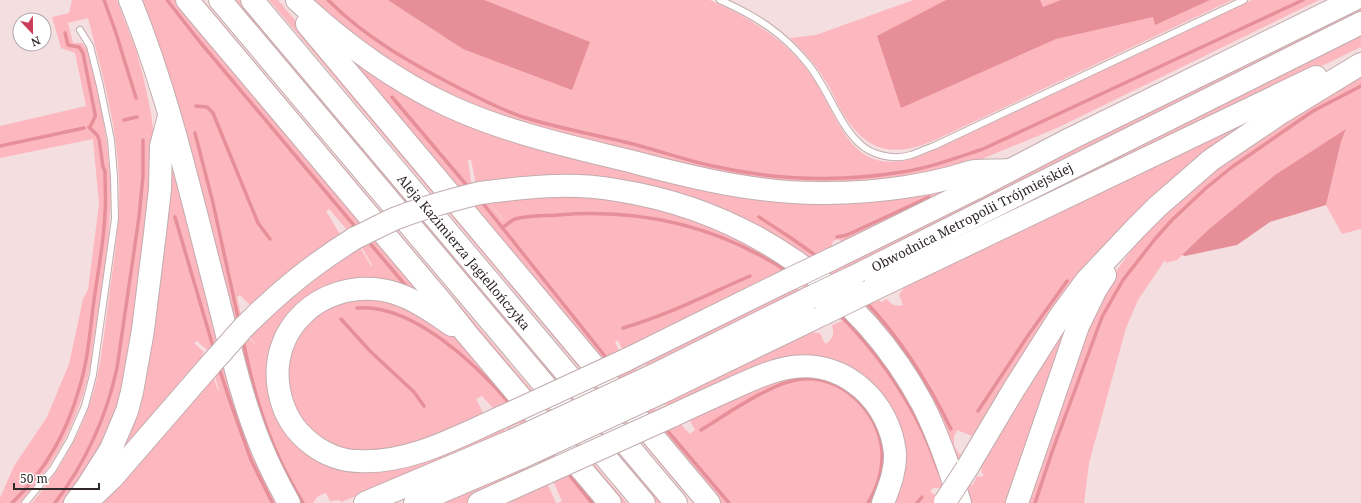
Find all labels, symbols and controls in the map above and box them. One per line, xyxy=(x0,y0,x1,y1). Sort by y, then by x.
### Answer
north arrow xyxy=(12,12,52,52)
text: N xyxy=(29,33,43,50)
street label: Obwodnica Metropolii Trójmiejskiej xyxy=(868,158,1076,276)
street label: Aleja Kazimierza Jagiellończyka xyxy=(393,170,535,334)
scale bar xyxy=(14,465,99,491)
text: 50 m xyxy=(20,470,48,487)

